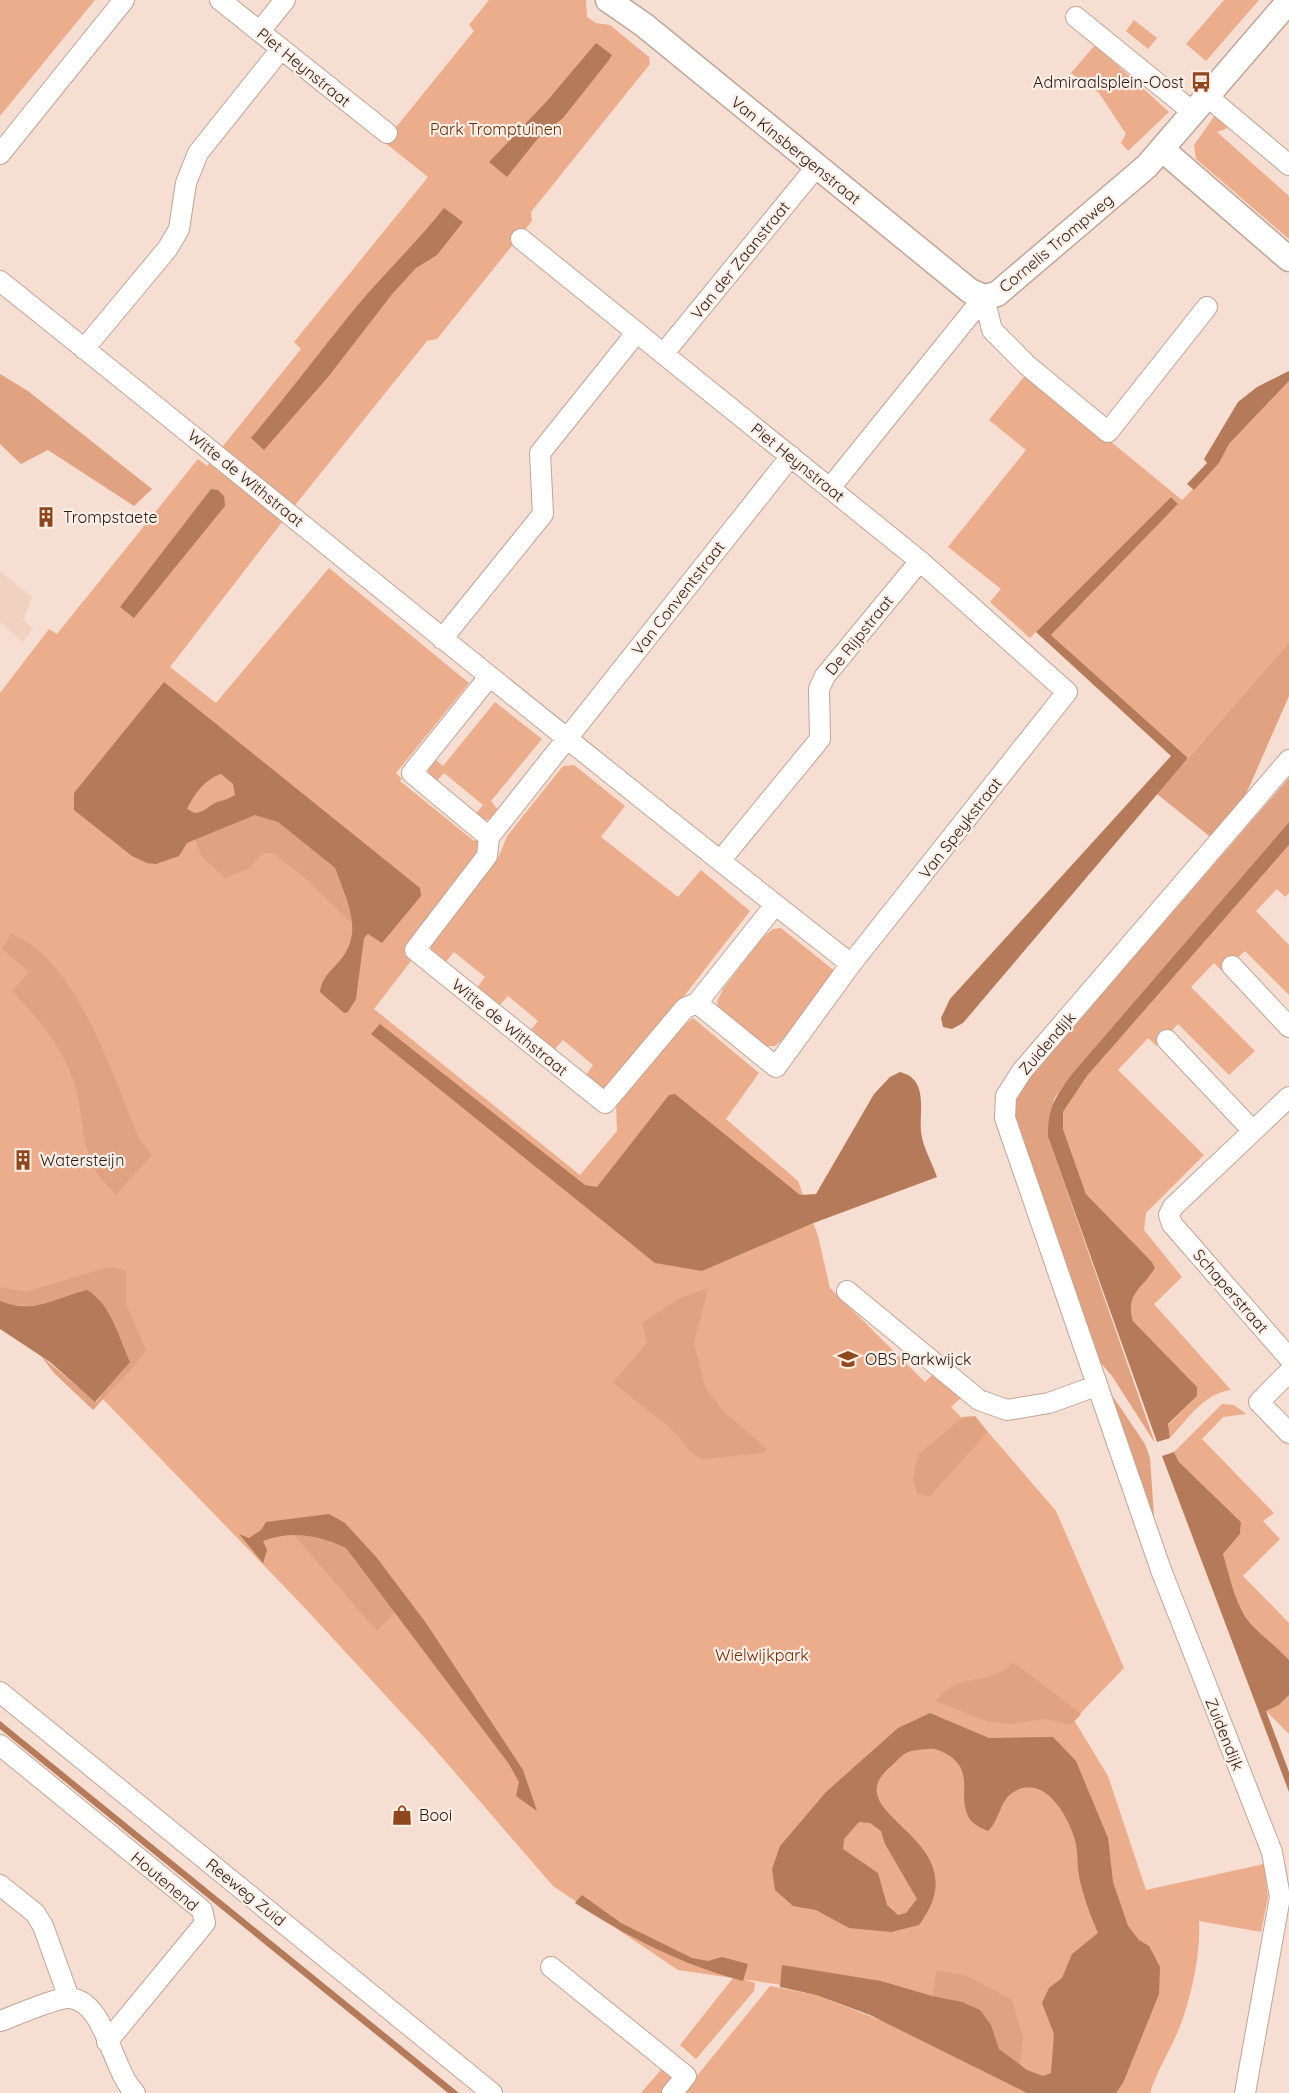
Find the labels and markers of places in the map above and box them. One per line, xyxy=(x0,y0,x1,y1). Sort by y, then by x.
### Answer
bus stop icon: Admiraalsplein-Oost xyxy=(1189,70,1213,94)
place label: Admiraalsplein-Oost xyxy=(1033,72,1184,92)
building icon: Trompstaete xyxy=(34,505,58,529)
place label: Trompstaete xyxy=(63,507,158,527)
building icon: Watersteijn xyxy=(11,1148,35,1172)
place label: Watersteijn xyxy=(40,1150,124,1170)
school or university icon: OBS Parkwijck xyxy=(836,1347,860,1371)
place label: OBS Parkwijck xyxy=(865,1349,972,1369)
shop icon: Booi xyxy=(390,1803,414,1827)
place label: Booi xyxy=(419,1805,452,1825)

